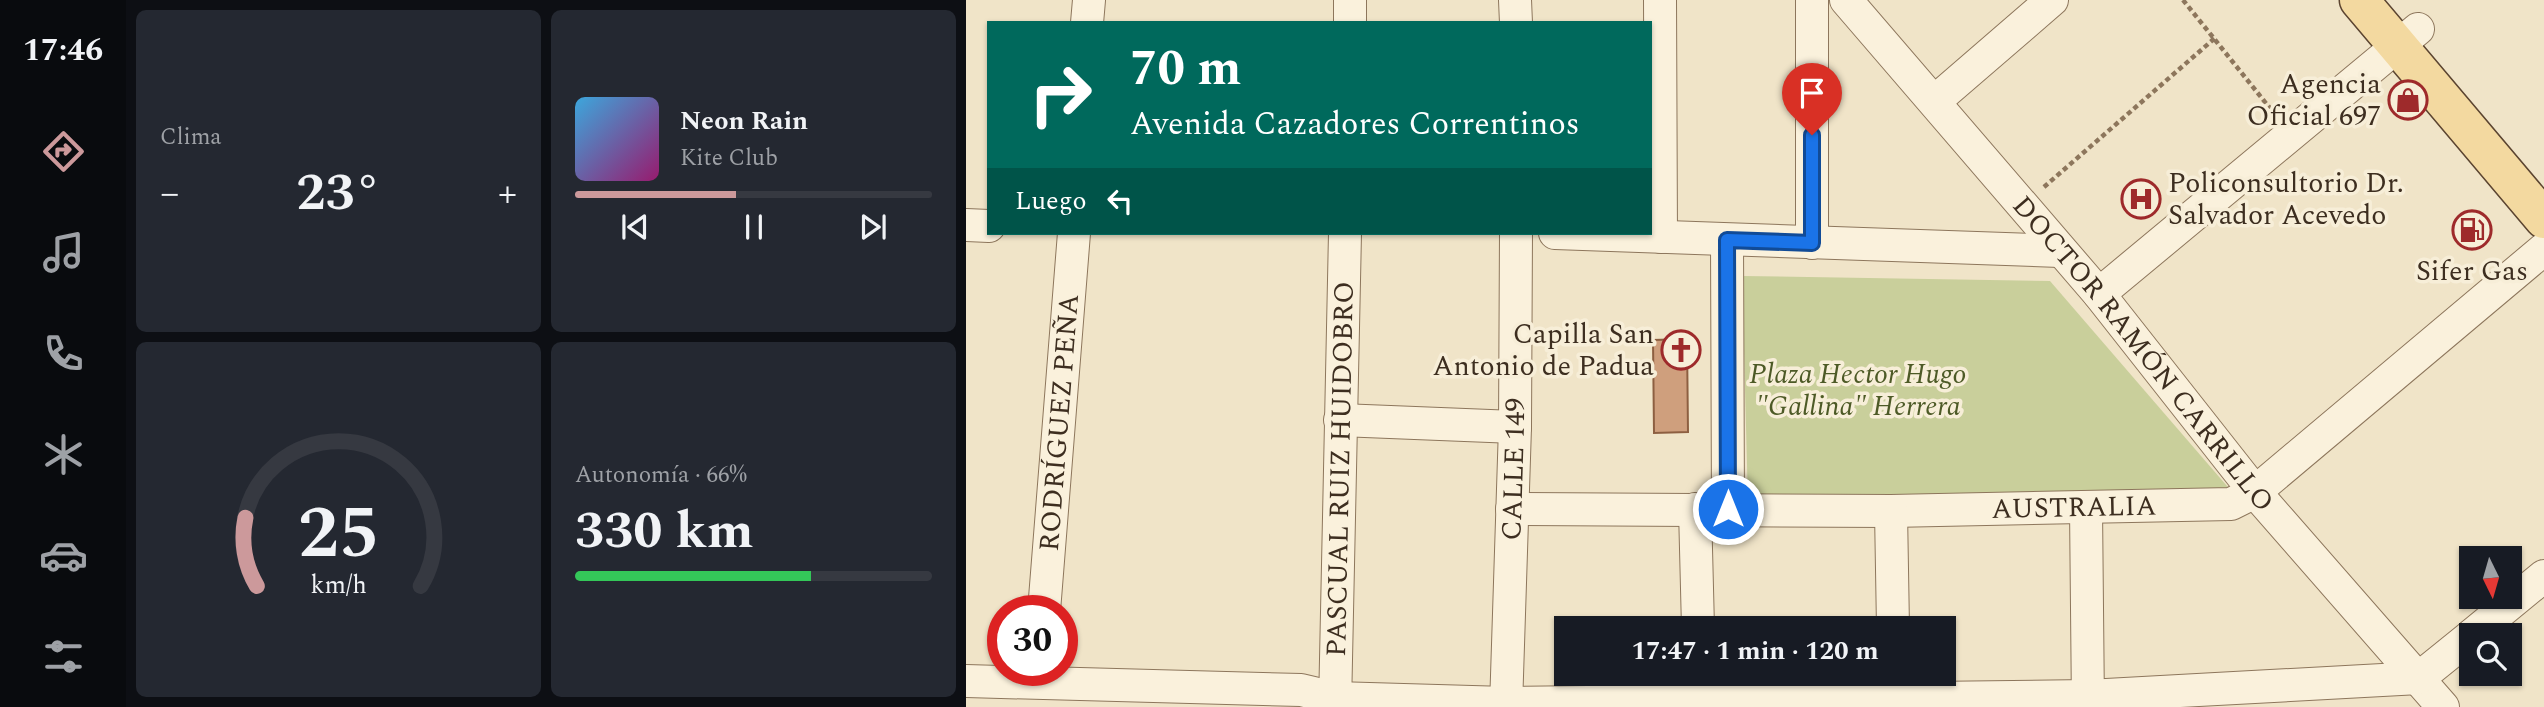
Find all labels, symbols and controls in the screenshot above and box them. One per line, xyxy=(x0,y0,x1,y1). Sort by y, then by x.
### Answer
text: 17:46 xyxy=(23,26,103,75)
text: 70 m xyxy=(1130,32,1241,107)
icon: right xyxy=(1015,49,1106,140)
pin xyxy=(1782,63,1842,135)
place label: Agencia Oficial 697 xyxy=(2247,63,2381,138)
icon: arrive xyxy=(1793,74,1831,112)
shop icon: Agencia Oficial 697 xyxy=(2387,79,2429,121)
text: Avenida Cazadores Correntinos xyxy=(1130,100,1580,149)
text: Neon Rain xyxy=(680,101,808,141)
text: Clima xyxy=(160,120,222,155)
icon: directions xyxy=(39,127,88,176)
text: Kite Club xyxy=(680,141,778,176)
text: 23° xyxy=(296,154,381,233)
place label: Policonsultorio Dr. Salvador Acevedo xyxy=(2168,162,2404,237)
text: − xyxy=(160,165,179,223)
text: + xyxy=(498,165,517,223)
hospital icon: Policonsultorio Dr. Salvador Acevedo xyxy=(2120,178,2162,220)
text: Luego xyxy=(1015,181,1087,221)
icon: left xyxy=(1101,182,1139,220)
street label: DOCTOR RAMÓN CARRILLO xyxy=(2002,186,2285,521)
icon: previous xyxy=(616,208,654,246)
icon: pause xyxy=(735,208,773,246)
icon: next xyxy=(854,208,892,246)
fuel station icon: Sifer Gas xyxy=(2451,209,2493,251)
icon: music xyxy=(39,228,88,277)
place label: Sifer Gas xyxy=(2416,250,2528,293)
street label: PASCUAL RUIZ HUIDOBRO xyxy=(1315,281,1365,657)
street label: RODRÍGUEZ PEÑA xyxy=(1027,292,1091,553)
place label: Capilla San Antonio de Padua xyxy=(1432,313,1654,388)
icon: phone xyxy=(39,329,88,378)
church icon: Capilla San Antonio de Padua xyxy=(1660,329,1702,371)
park label: Plaza Hector Hugo "Gallina" Herrera xyxy=(1749,353,1967,428)
street label: CALLE 149 xyxy=(1490,398,1537,541)
icon: climate xyxy=(39,430,88,479)
text: Autonomía · 66% xyxy=(575,458,747,493)
position arrow xyxy=(1691,472,1765,546)
text: 25 xyxy=(298,479,379,590)
street label: AUSTRALIA xyxy=(1991,484,2157,530)
text: 330 km xyxy=(575,492,754,571)
icon: car xyxy=(39,531,88,580)
north arrow xyxy=(2459,546,2522,609)
map controls xyxy=(2459,546,2522,686)
text: km/h xyxy=(310,566,367,604)
speed limit sign: 30 xyxy=(987,595,1078,686)
button: search xyxy=(2459,623,2522,686)
text: 17:47 · 1 min · 120 m xyxy=(1631,631,1879,671)
icon: filters xyxy=(39,632,88,681)

